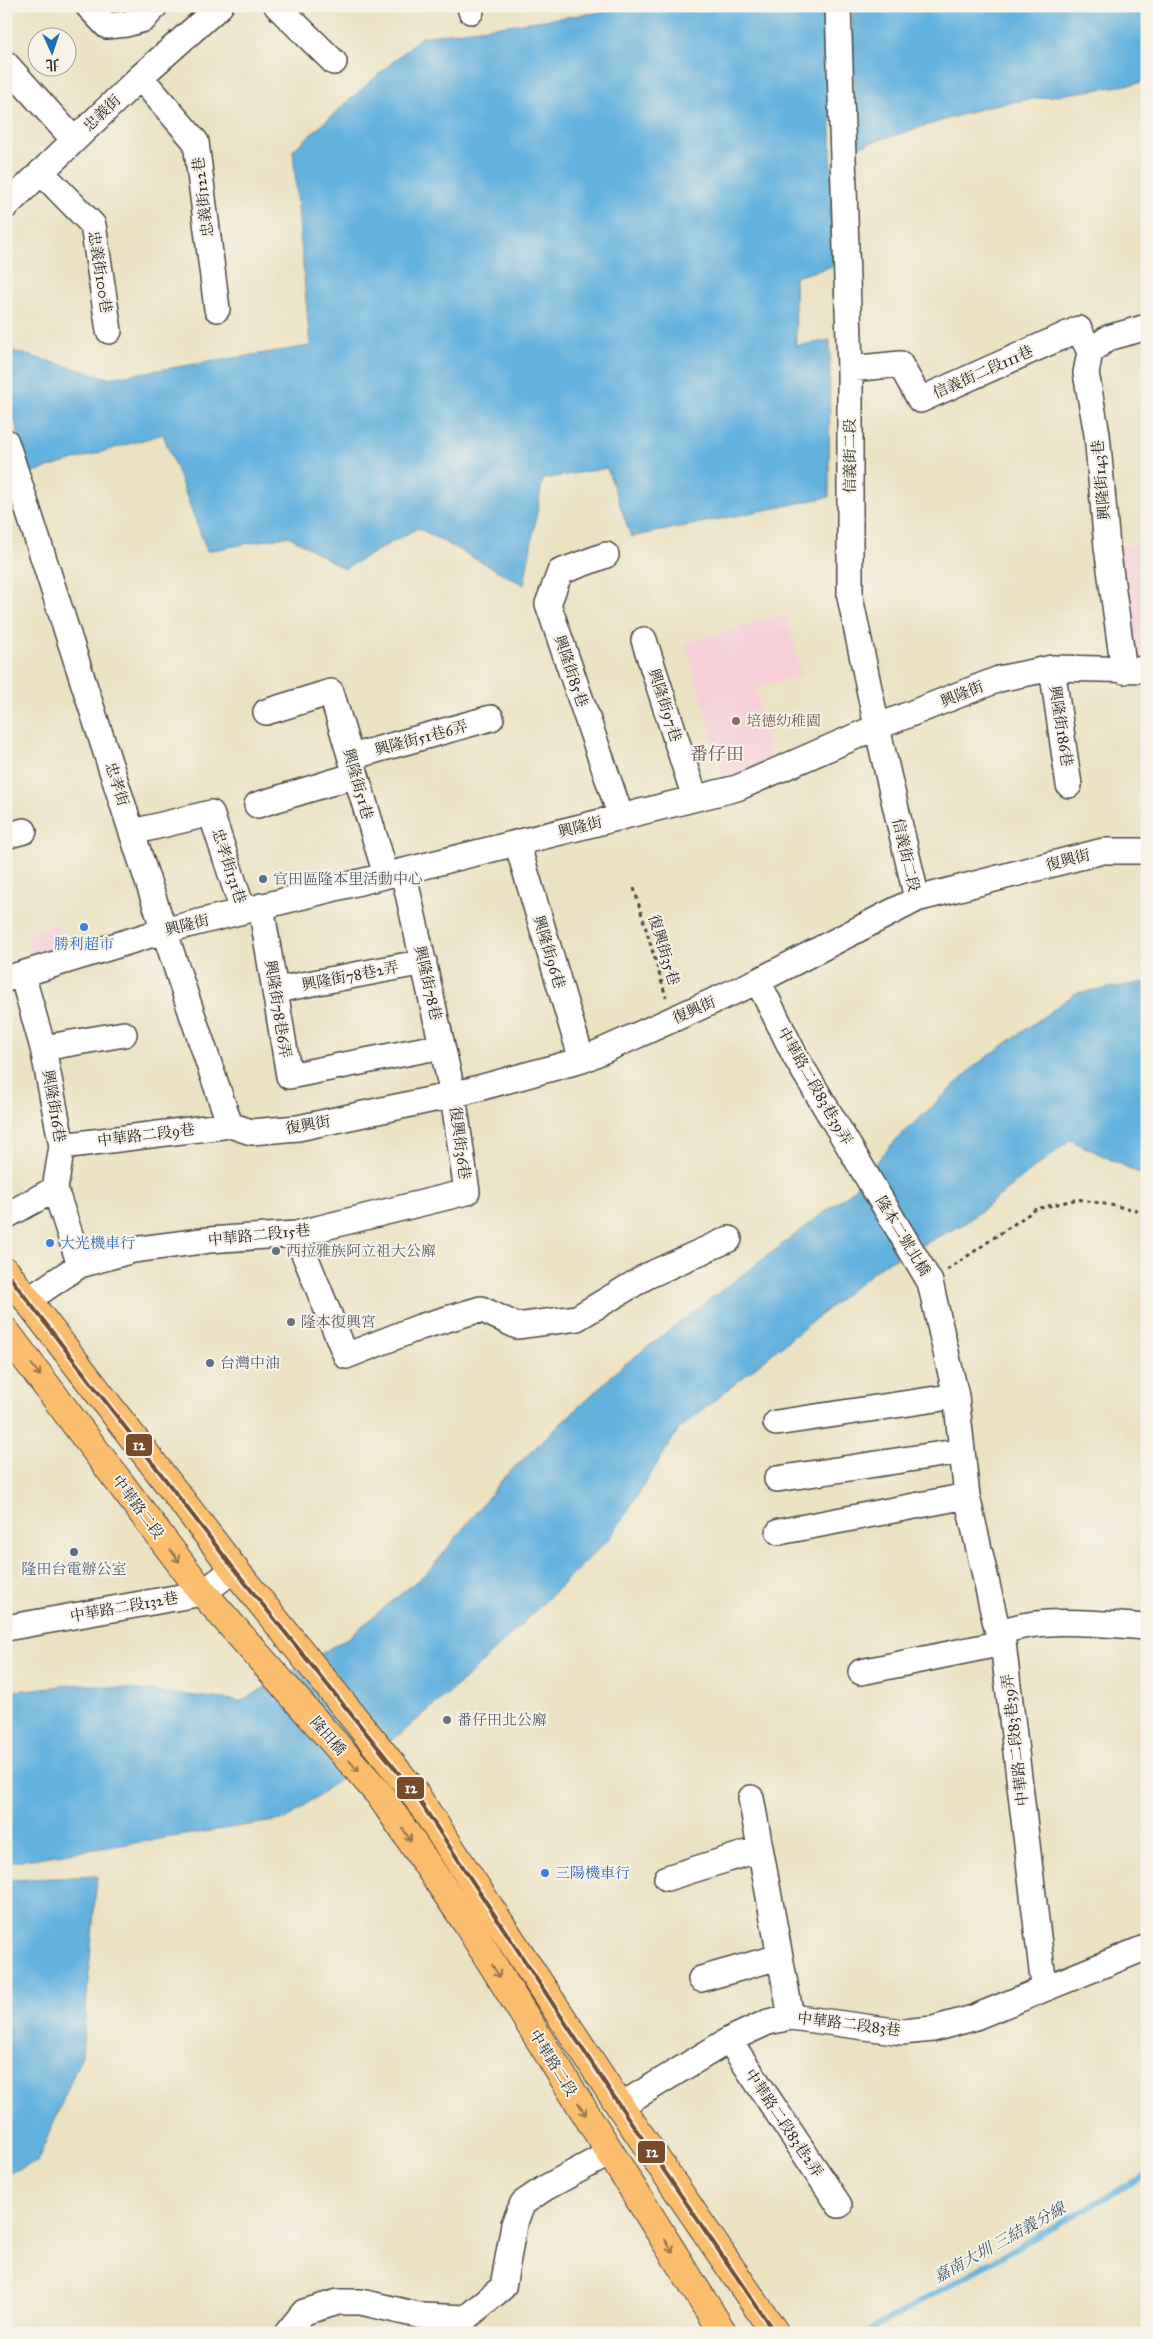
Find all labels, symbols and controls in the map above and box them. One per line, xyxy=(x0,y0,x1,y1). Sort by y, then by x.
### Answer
north arrow xyxy=(28,28,78,78)
text: 北 xyxy=(45,56,60,73)
street label: 忠義街 xyxy=(80,91,124,135)
street label: 忠義街122巷 xyxy=(189,156,217,238)
street label: 忠義街100巷 xyxy=(85,229,115,315)
street label: 信義街二段111巷 xyxy=(930,342,1036,402)
street label: 信義街二段 xyxy=(841,418,859,494)
street label: 興隆街143巷 xyxy=(1089,439,1113,521)
street label: 興隆街85巷 xyxy=(550,633,592,709)
street label: 興隆街97巷 xyxy=(645,666,685,744)
street label: 興隆街 xyxy=(938,677,986,711)
street label: 興隆街186巷 xyxy=(1046,684,1076,768)
place label: 培德幼稚園 xyxy=(746,712,821,730)
marker: 培德幼稚園 xyxy=(730,715,742,727)
street label: 興隆街51巷6弄 xyxy=(373,717,469,759)
district label: 番仔田 xyxy=(690,743,744,765)
street label: 興隆街51巷 xyxy=(339,746,377,822)
street label: 忠孝街 xyxy=(101,760,133,808)
street label: 興隆街 xyxy=(556,813,604,841)
street label: 信義街二段 xyxy=(889,816,923,894)
street label: 忠孝街131巷 xyxy=(208,826,250,906)
street label: 復興街 xyxy=(1044,845,1092,875)
place label: 官田區隆本里活動中心 xyxy=(273,870,423,888)
marker: 官田區隆本里活動中心 xyxy=(257,873,269,885)
street label: 興隆街 xyxy=(163,911,211,939)
street label: 復興街35巷 xyxy=(645,912,683,988)
street label: 興隆街96巷 xyxy=(529,913,569,991)
marker: 勝利超市 xyxy=(78,921,90,933)
place label: 勝利超市 xyxy=(54,935,114,953)
street label: 興隆街78巷 xyxy=(411,944,445,1022)
street label: 興隆街78巷2弄 xyxy=(300,958,400,994)
street label: 興隆街78巷6弄 xyxy=(261,959,295,1059)
street label: 復興街 xyxy=(670,993,718,1027)
street label: 中華路二段83巷39弄 xyxy=(774,1024,856,1148)
street label: 興隆街16巷 xyxy=(39,1068,69,1144)
street label: 復興街36巷 xyxy=(446,1105,474,1181)
street label: 復興街 xyxy=(284,1112,332,1138)
street label: 中華路二段9巷 xyxy=(96,1120,196,1150)
street label: 隆本二號北橋 xyxy=(872,1193,934,1279)
street label: 中華路二段15巷 xyxy=(207,1221,311,1249)
place label: 大光機車行 xyxy=(60,1234,135,1252)
marker: 大光機車行 xyxy=(44,1237,56,1249)
place label: 西拉雅族阿立祖大公廨 xyxy=(286,1242,436,1260)
marker: 西拉雅族阿立祖大公廨 xyxy=(270,1245,282,1257)
place label: 隆本復興宮 xyxy=(301,1313,376,1331)
marker: 隆本復興宮 xyxy=(285,1316,297,1328)
place label: 台灣中油 xyxy=(220,1354,280,1372)
marker: 台灣中油 xyxy=(204,1357,216,1369)
one-way arrow xyxy=(30,1363,41,1376)
line badge: 12 xyxy=(125,1433,153,1457)
text: 12 xyxy=(133,1437,146,1454)
street label: 中華路二段 xyxy=(108,1472,168,1542)
marker: 隆田台電辦公室 xyxy=(68,1546,80,1558)
one-way arrow xyxy=(170,1549,180,1563)
place label: 隆田台電辦公室 xyxy=(21,1560,127,1578)
street label: 中華路二段132巷 xyxy=(69,1589,179,1625)
street label: 中華路二段83巷39弄 xyxy=(998,1673,1032,1807)
place label: 番仔田北公廨 xyxy=(457,1711,547,1729)
street label: 隆田橋 xyxy=(306,1713,350,1759)
marker: 番仔田北公廨 xyxy=(441,1714,453,1726)
one-way arrow xyxy=(348,1759,359,1772)
line badge: 12 xyxy=(396,1776,425,1800)
text: 12 xyxy=(405,1780,418,1797)
one-way arrow xyxy=(402,1828,412,1842)
place label: 三陽機車行 xyxy=(555,1864,630,1882)
marker: 三陽機車行 xyxy=(539,1867,551,1879)
one-way arrow xyxy=(491,1964,502,1978)
street label: 中華路二段83巷 xyxy=(796,2009,902,2039)
street label: 中華路二段 xyxy=(525,2026,581,2100)
street label: 中華路二段83巷2弄 xyxy=(741,2066,827,2180)
one-way arrow xyxy=(578,2101,588,2115)
line badge: 12 xyxy=(637,2140,666,2164)
text: 12 xyxy=(646,2144,659,2161)
water label: 嘉南大圳 三結義分線 xyxy=(930,2197,1070,2287)
one-way arrow xyxy=(664,2239,674,2253)

